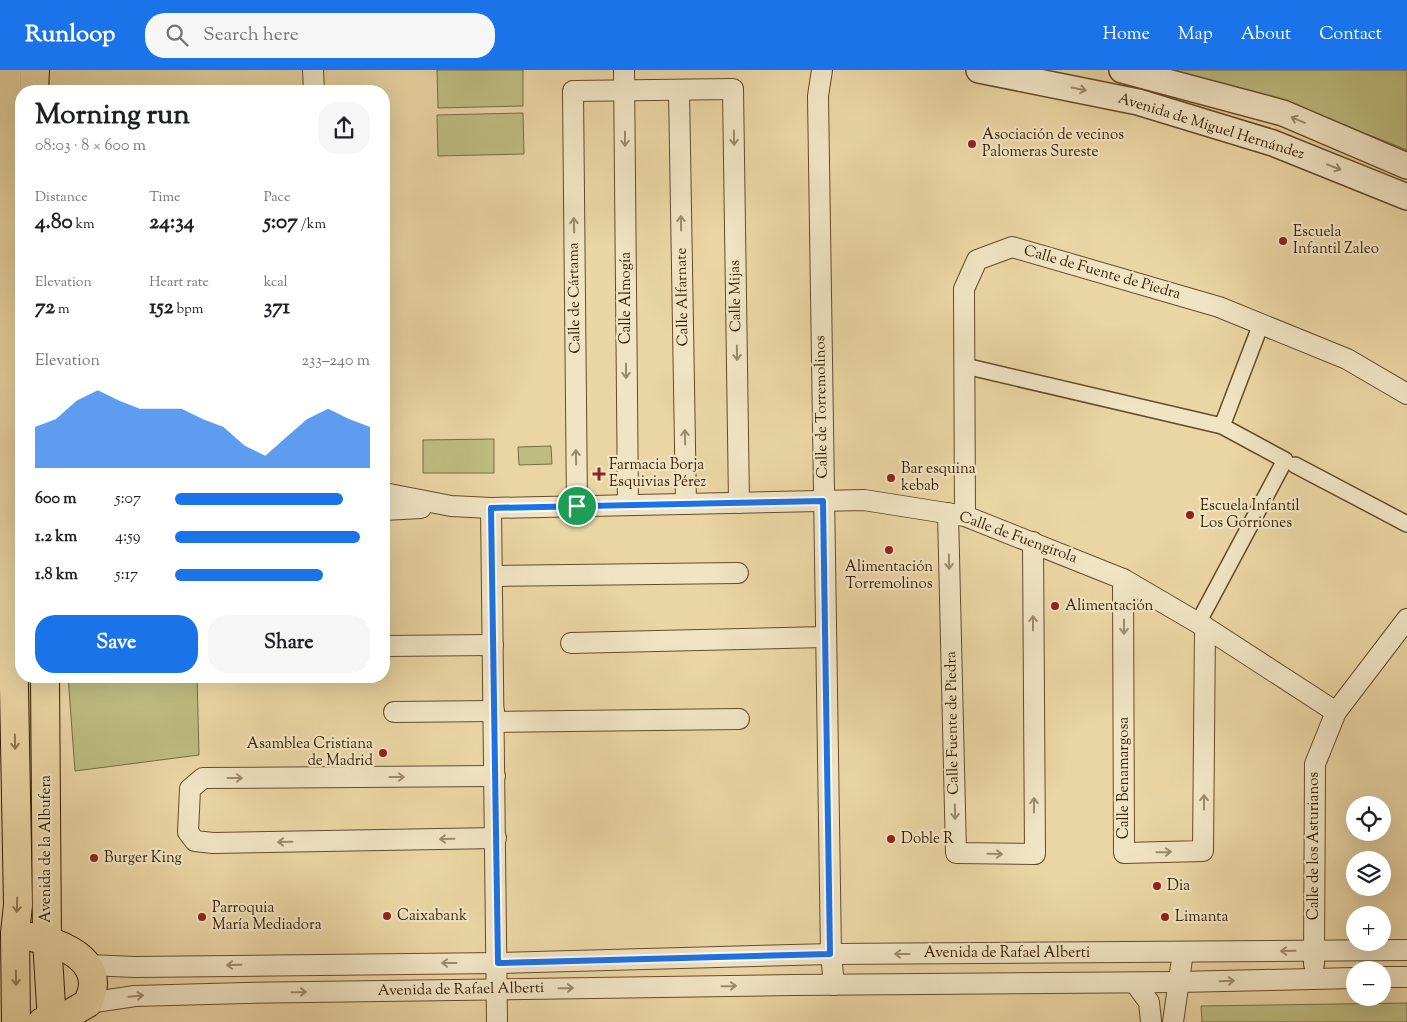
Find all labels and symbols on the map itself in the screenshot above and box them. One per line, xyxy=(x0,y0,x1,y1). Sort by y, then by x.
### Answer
one-way arrow xyxy=(1070,85,1086,95)
street label: Avenida de Miguel Hernández xyxy=(1115,89,1307,166)
one-way arrow xyxy=(1291,114,1306,124)
place label: Asociación de vecinos Palomeras Sureste xyxy=(982,125,1124,163)
one-way arrow xyxy=(620,130,630,146)
one-way arrow xyxy=(729,130,739,146)
marker: Asociación de vecinos Palomeras Sureste xyxy=(966,138,978,150)
one-way arrow xyxy=(1326,163,1342,172)
one-way arrow xyxy=(676,215,686,231)
one-way arrow xyxy=(569,217,579,234)
place label: Escuela Infantil Zaleo xyxy=(1293,222,1379,260)
marker: Escuela Infantil Zaleo xyxy=(1277,235,1289,247)
street label: Calle de Fuente de Piedra xyxy=(1021,241,1183,305)
street label: Calle de Cártama xyxy=(564,242,586,354)
street label: Calle Alfarnate xyxy=(672,247,694,347)
street label: Calle Almogía xyxy=(616,252,637,344)
street label: Calle Mijas xyxy=(725,260,747,332)
street label: Calle de Torremolinos xyxy=(810,335,834,479)
one-way arrow xyxy=(732,344,742,361)
one-way arrow xyxy=(621,362,631,379)
one-way arrow xyxy=(680,430,690,446)
one-way arrow xyxy=(572,450,581,466)
place label: Farmacia Borja Esquivias Pérez xyxy=(609,455,707,493)
place label: Bar esquina kebab xyxy=(901,459,976,497)
marker: Farmacia Borja Esquivias Pérez xyxy=(593,468,605,480)
marker: Bar esquina kebab xyxy=(885,472,897,484)
pin xyxy=(556,485,598,527)
place label: Escuela Infantil Los Gorriones xyxy=(1200,496,1300,534)
street label: Calle de Fuengirola xyxy=(956,507,1080,569)
marker: Escuela Infantil Los Gorriones xyxy=(1184,509,1196,521)
marker: Alimentación Torremolinos xyxy=(883,544,895,556)
one-way arrow xyxy=(945,554,954,570)
place label: Alimentación Torremolinos xyxy=(845,557,933,595)
place label: Alimentación xyxy=(1065,596,1154,617)
marker: Alimentación xyxy=(1049,600,1061,612)
one-way arrow xyxy=(1028,616,1038,632)
one-way arrow xyxy=(1119,619,1129,635)
street label: Calle Fuente de Piedra xyxy=(941,651,965,795)
street label: Calle Benamargosa xyxy=(1114,717,1135,839)
one-way arrow xyxy=(10,734,20,750)
place label: Asamblea Cristiana de Madrid xyxy=(247,734,374,772)
marker: Asamblea Cristiana de Madrid xyxy=(377,747,389,759)
street label: Calle de los Asturianos xyxy=(1304,772,1325,920)
one-way arrow xyxy=(226,773,243,783)
one-way arrow xyxy=(389,773,405,782)
street label: Avenida de la Albufera xyxy=(36,775,57,923)
one-way arrow xyxy=(1199,795,1209,811)
one-way arrow xyxy=(1030,798,1039,814)
one-way arrow xyxy=(950,804,960,820)
place label: Doble R xyxy=(901,829,954,850)
marker: Doble R xyxy=(885,833,897,845)
one-way arrow xyxy=(439,834,455,843)
one-way arrow xyxy=(277,837,293,847)
one-way arrow xyxy=(1155,847,1171,857)
place label: Burger King xyxy=(104,848,182,869)
one-way arrow xyxy=(987,849,1003,859)
marker: Burger King xyxy=(88,852,100,864)
place label: Dia xyxy=(1167,876,1190,897)
marker: Dia xyxy=(1151,880,1163,892)
one-way arrow xyxy=(13,897,22,913)
place label: Parroquia María Mediadora xyxy=(212,898,322,936)
place label: Caixabank xyxy=(397,906,467,927)
place label: Limanta xyxy=(1175,907,1228,928)
marker: Caixabank xyxy=(381,910,393,922)
marker: Parroquia María Mediadora xyxy=(196,911,208,923)
marker: Limanta xyxy=(1159,911,1171,923)
street label: Avenida de Rafael Alberti xyxy=(924,943,1090,964)
one-way arrow xyxy=(1281,946,1297,956)
one-way arrow xyxy=(894,949,910,959)
one-way arrow xyxy=(441,958,458,968)
one-way arrow xyxy=(226,960,242,970)
one-way arrow xyxy=(11,969,21,985)
one-way arrow xyxy=(1218,976,1235,986)
street label: Avenida de Rafael Alberti xyxy=(378,978,544,1002)
one-way arrow xyxy=(720,981,736,991)
one-way arrow xyxy=(558,983,574,993)
one-way arrow xyxy=(290,987,306,997)
one-way arrow xyxy=(128,991,144,1001)

